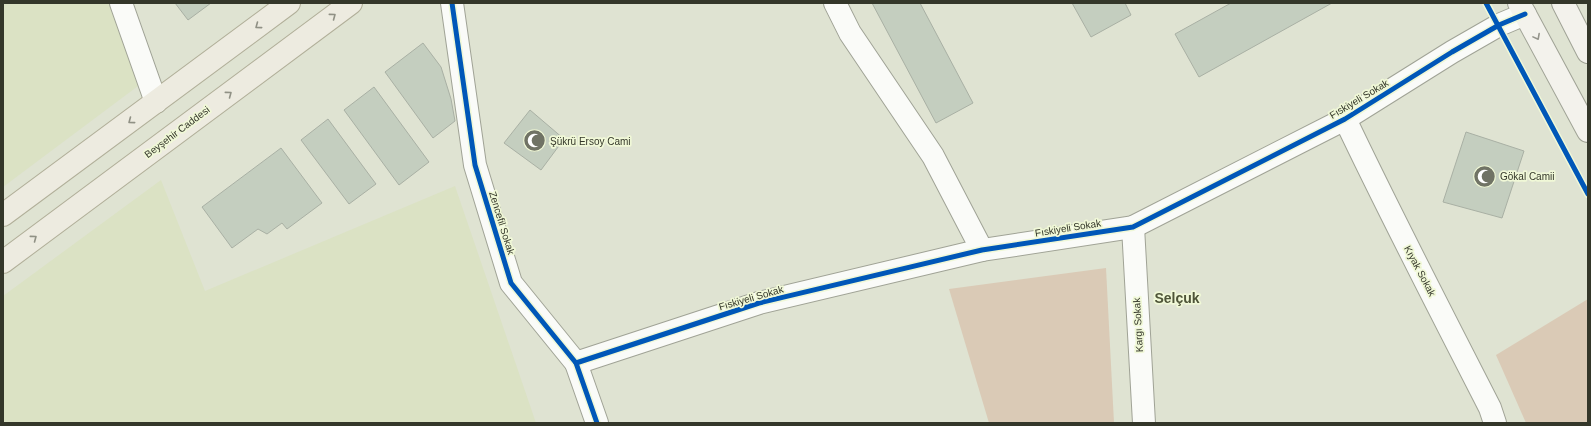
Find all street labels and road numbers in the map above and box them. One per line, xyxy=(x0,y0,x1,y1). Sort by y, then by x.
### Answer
street label: Fıskiyeli Sokak xyxy=(1328,77,1391,121)
street label: Beyşehir Caddesi xyxy=(142,104,212,160)
street label: Zencefil Sokak xyxy=(487,190,517,257)
street label: Fıskiyeli Sokak xyxy=(1034,217,1103,239)
street label: Kıyak Sokak xyxy=(1402,244,1438,299)
street label: Fıskiyeli Sokak xyxy=(717,283,786,312)
street label: Kargı Sokak xyxy=(1131,297,1145,352)

